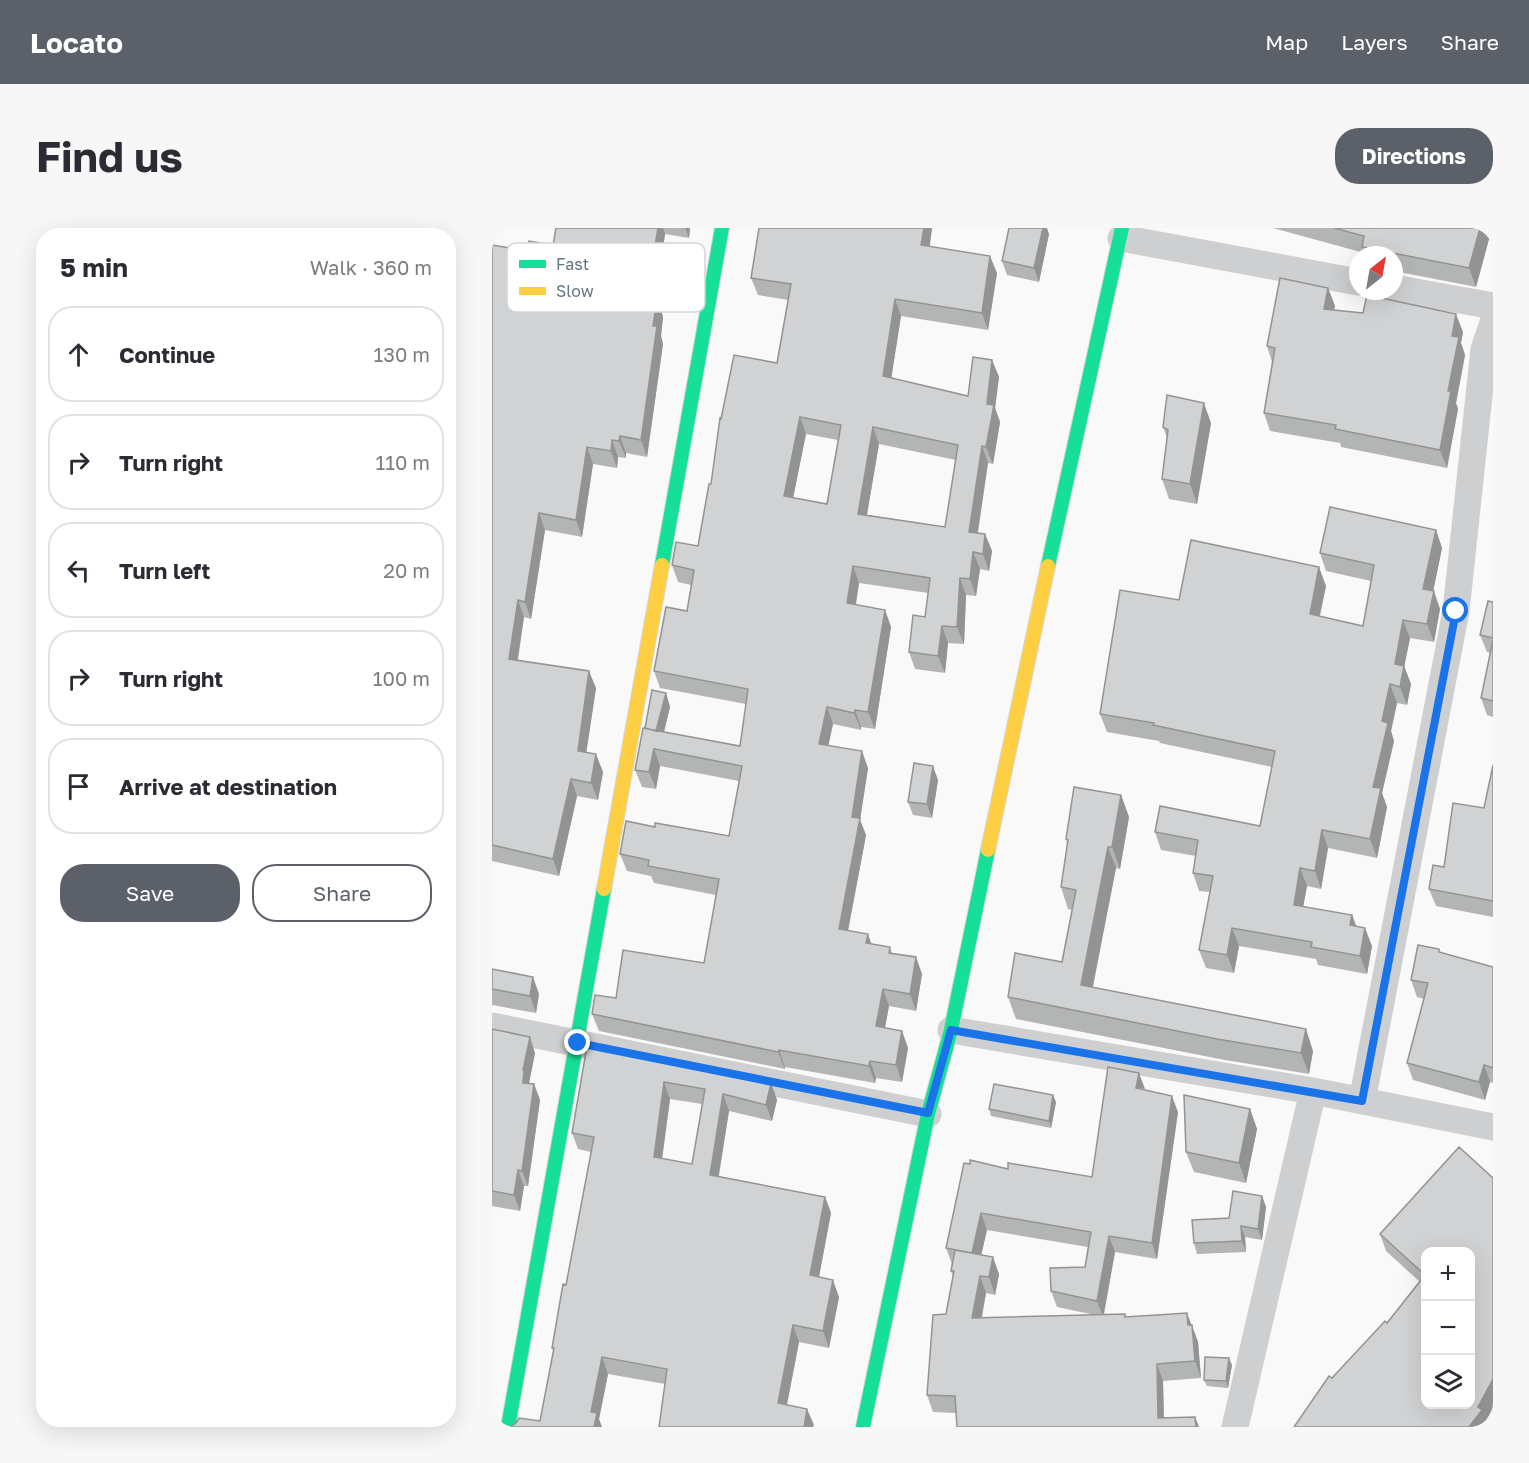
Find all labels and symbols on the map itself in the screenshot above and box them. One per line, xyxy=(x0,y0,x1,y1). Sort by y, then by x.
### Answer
legend xyxy=(507,243,705,312)
north arrow xyxy=(1349,246,1403,300)
text: Fast xyxy=(556,254,589,274)
text: Slow xyxy=(556,281,594,301)
route start xyxy=(1442,597,1468,623)
route end xyxy=(564,1029,590,1055)

